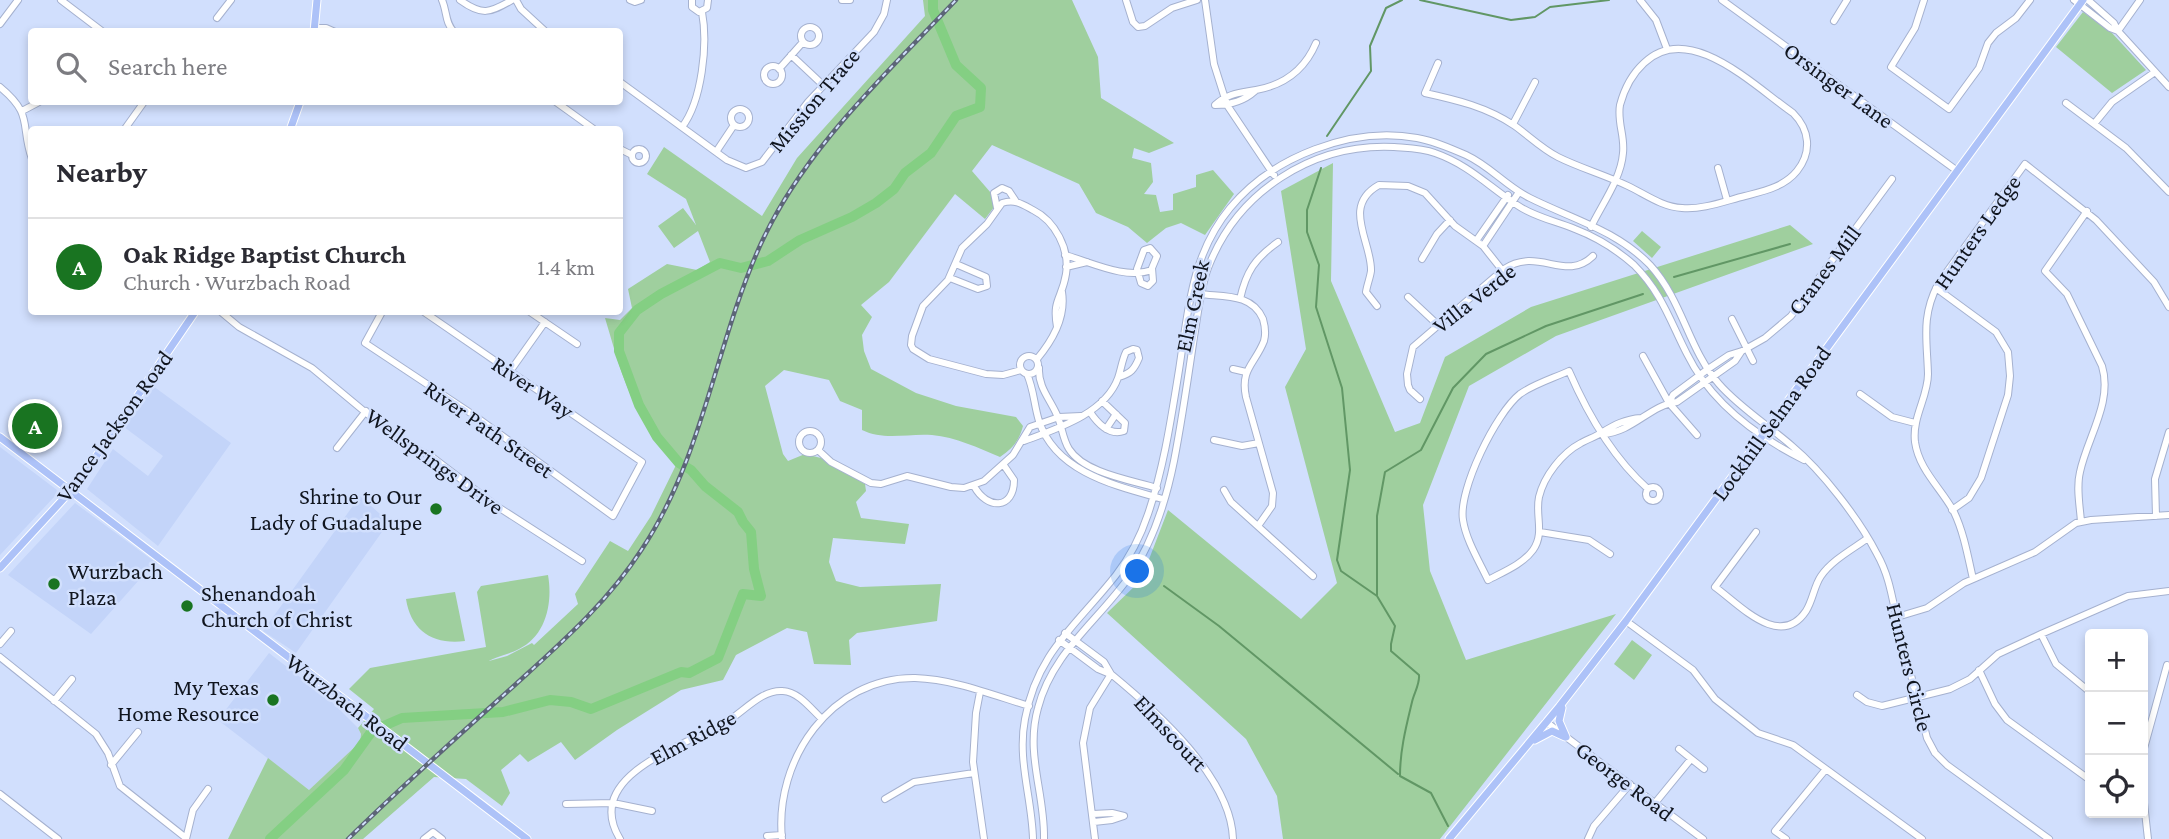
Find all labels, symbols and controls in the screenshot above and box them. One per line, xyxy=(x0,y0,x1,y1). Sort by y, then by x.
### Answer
search box xyxy=(28,28,623,105)
street label: Orsinger Lane xyxy=(1779,37,1899,133)
street label: Mission Trace xyxy=(763,43,865,157)
icon: search xyxy=(52,48,90,86)
text: Search here xyxy=(108,52,227,81)
text: Nearby xyxy=(56,155,147,188)
street label: Hunters Ledge xyxy=(1928,170,2026,294)
street label: Cranes Mill xyxy=(1782,220,1866,320)
text: Oak Ridge Baptist Church xyxy=(123,240,406,269)
text: A xyxy=(72,254,86,280)
text: 1.4 km xyxy=(537,254,595,280)
street label: Elm Creek xyxy=(1170,257,1214,355)
street label: Villa Verde xyxy=(1427,258,1521,338)
text: Church · Wurzbach Road xyxy=(123,269,351,295)
street label: Lockhill Selma Road xyxy=(1706,340,1836,506)
street label: Vance Jackson Road xyxy=(50,345,178,507)
street label: River Way xyxy=(487,350,579,424)
street label: River Path Street xyxy=(419,375,559,483)
pin: A xyxy=(12,400,58,452)
street label: Wellsprings Drive xyxy=(361,402,509,520)
place label: Shrine to Our Lady of Guadalupe xyxy=(250,483,422,535)
marker: Shrine to Our Lady of Guadalupe xyxy=(428,501,444,517)
your location xyxy=(1120,554,1154,588)
place label: Wurzbach Plaza xyxy=(68,558,163,610)
marker: Wurzbach Plaza xyxy=(46,576,62,592)
place label: Shenandoah Church of Christ xyxy=(201,580,353,632)
marker: Shenandoah Church of Christ xyxy=(179,598,195,614)
street label: Hunters Circle xyxy=(1881,600,1939,734)
map controls xyxy=(2085,629,2148,818)
button: + xyxy=(2085,629,2148,692)
street label: Wurzbach Road xyxy=(281,648,413,756)
place label: My Texas Home Resource xyxy=(117,674,259,726)
street label: Elmscourt xyxy=(1129,689,1213,777)
marker: My Texas Home Resource xyxy=(265,692,281,708)
button: − xyxy=(2085,692,2148,755)
street label: Elm Ridge xyxy=(646,704,740,770)
street label: George Road xyxy=(1571,736,1679,826)
button: locate xyxy=(2085,755,2148,818)

